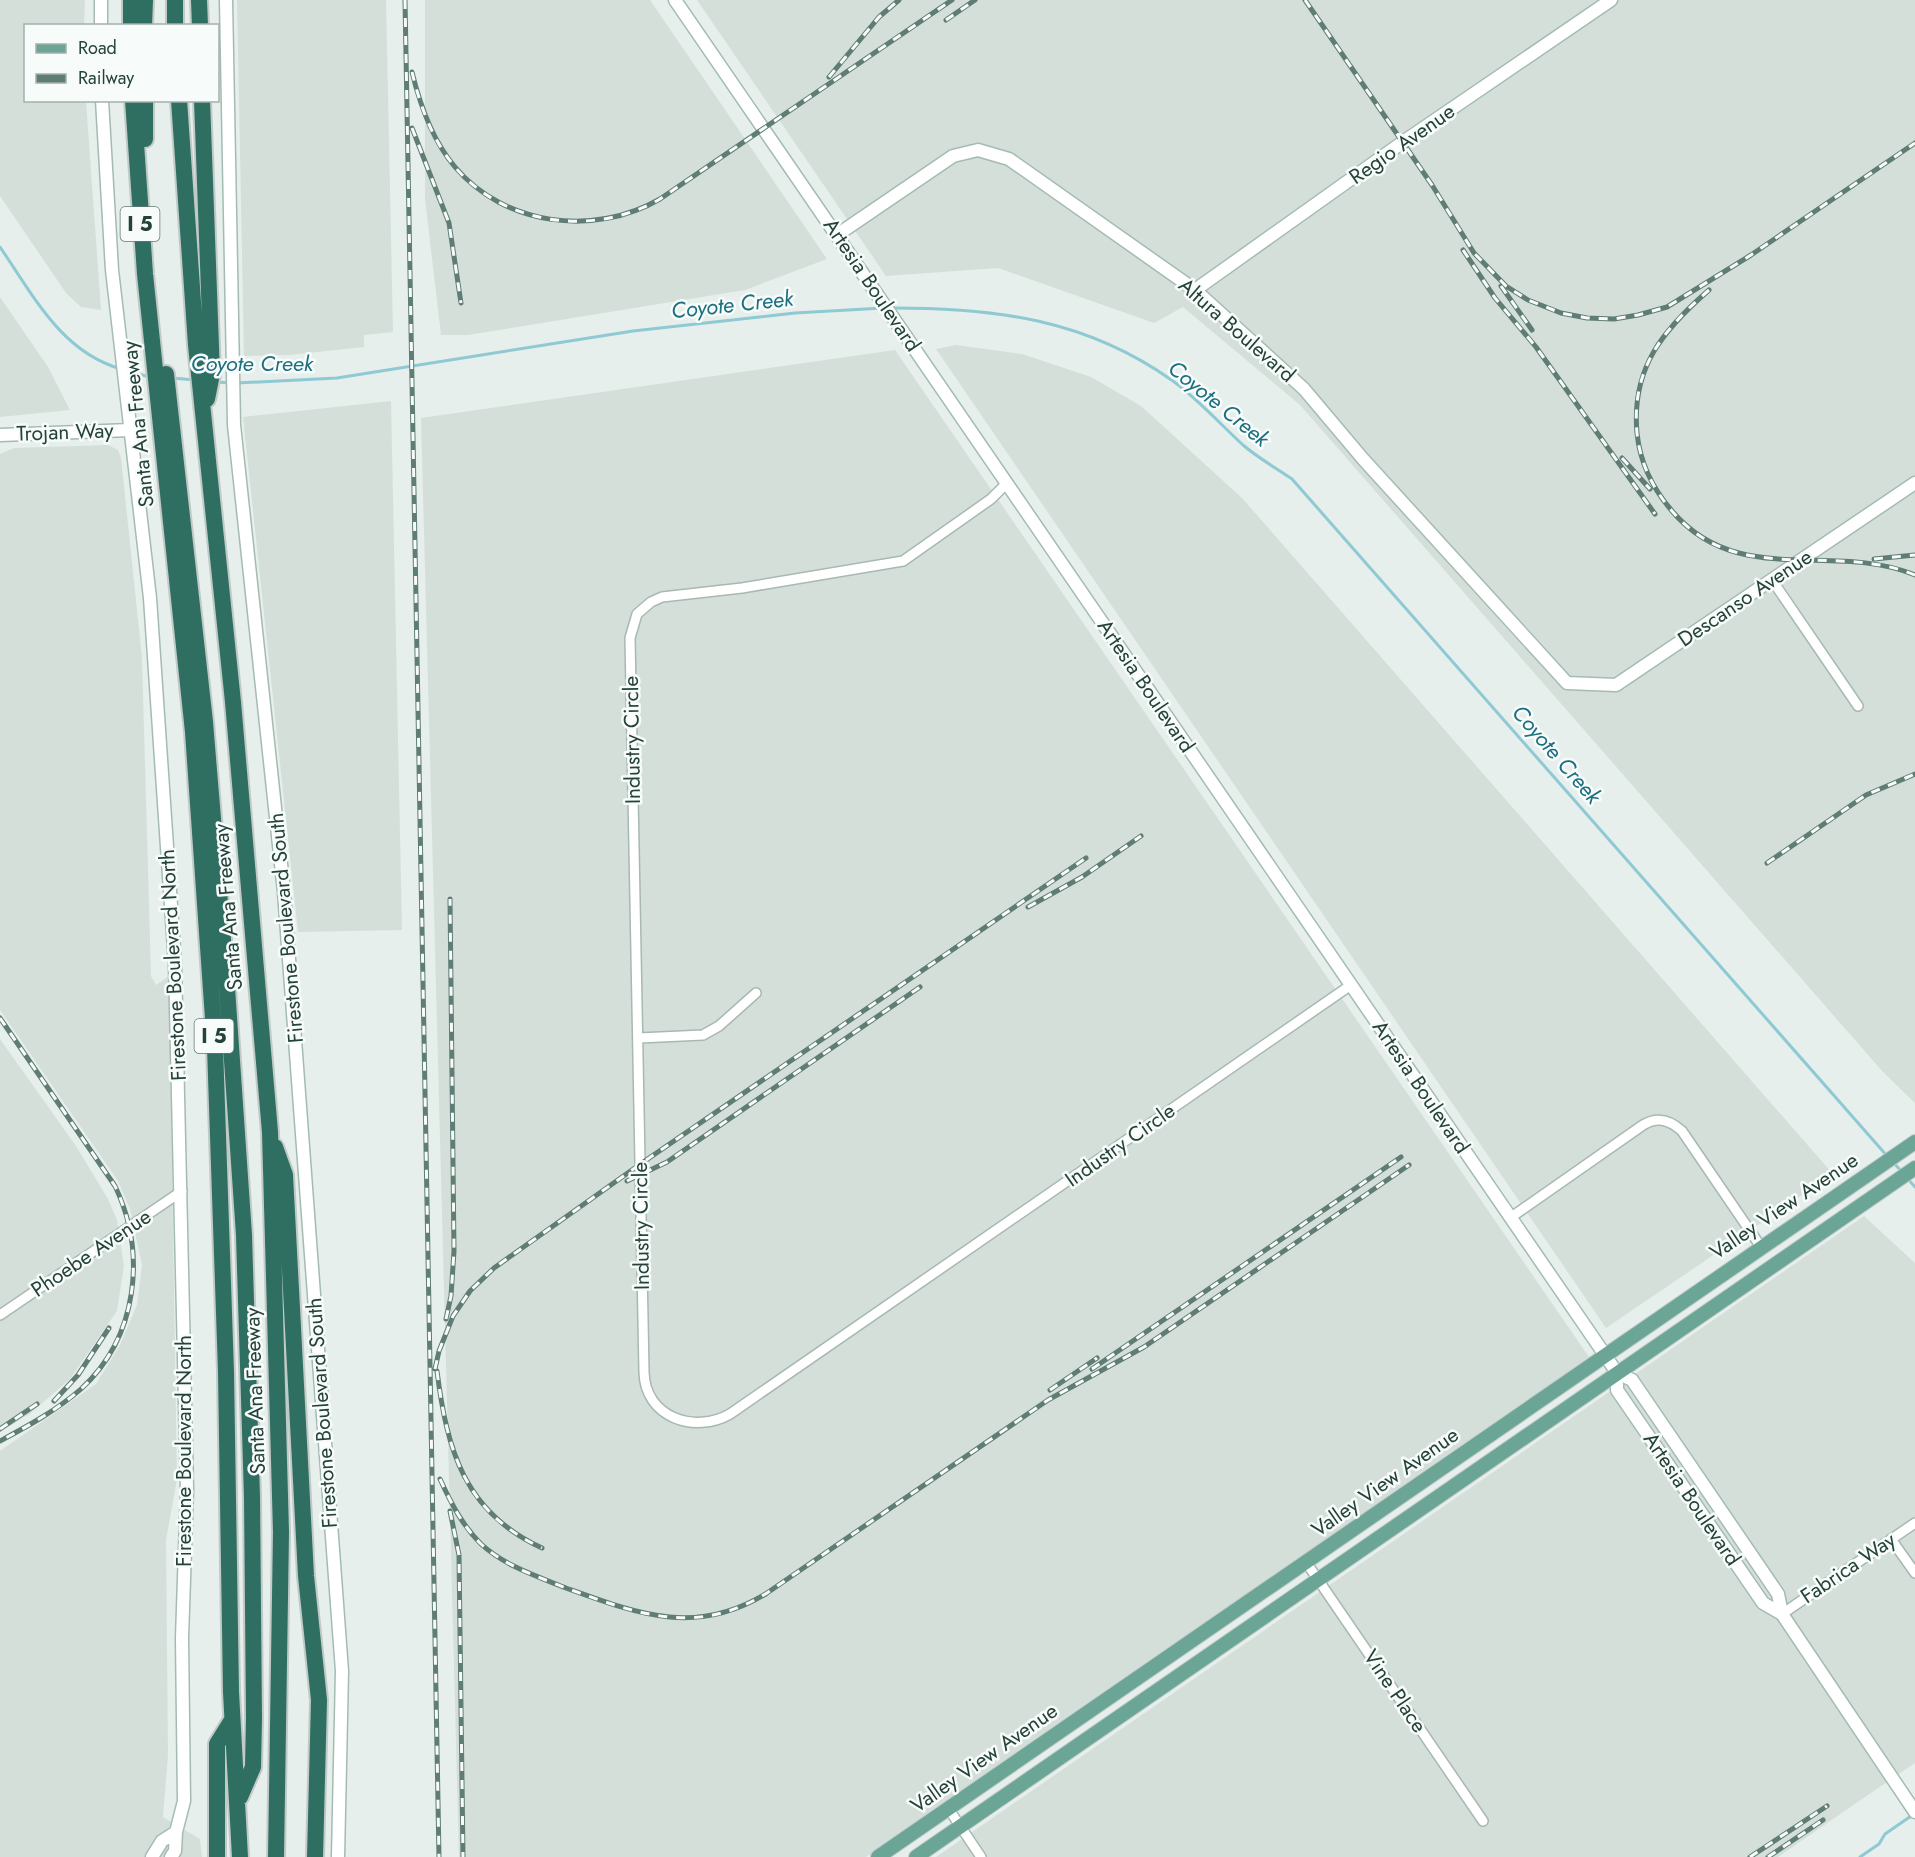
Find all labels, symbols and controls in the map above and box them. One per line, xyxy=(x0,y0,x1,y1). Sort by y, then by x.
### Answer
legend xyxy=(24,24,219,102)
text: Road xyxy=(78,35,117,61)
text: Railway xyxy=(78,65,134,91)
street label: Regio Avenue xyxy=(1343,96,1461,192)
road number: I 5 xyxy=(120,207,160,241)
street label: Artesia Boulevard xyxy=(816,212,928,358)
street label: Altura Boulevard xyxy=(1172,271,1302,389)
water label: Coyote Creek xyxy=(669,282,796,326)
street label: Santa Ana Freeway xyxy=(114,339,162,509)
water label: Coyote Creek xyxy=(191,347,315,379)
water label: Coyote Creek xyxy=(1161,352,1278,455)
street label: Trojan Way xyxy=(16,415,115,449)
street label: Descanso Avenue xyxy=(1672,542,1818,654)
street label: Artesia Boulevard xyxy=(1090,613,1202,759)
street label: Industry Circle xyxy=(616,675,648,804)
water label: Coyote Creek xyxy=(1505,697,1610,812)
street label: Firestone Boulevard South xyxy=(261,812,311,1044)
street label: Santa Ana Freeway xyxy=(206,822,250,992)
street label: Firestone Boulevard North xyxy=(152,848,194,1082)
street label: Artesia Boulevard xyxy=(1365,1014,1477,1160)
road number: I 5 xyxy=(194,1019,234,1053)
street label: Industry Circle xyxy=(1059,1096,1181,1194)
street label: Valley View Avenue xyxy=(1704,1145,1864,1267)
street label: Industry Circle xyxy=(625,1161,657,1290)
street label: Phoebe Avenue xyxy=(25,1202,157,1304)
street label: Firestone Boulevard South xyxy=(299,1297,345,1529)
street label: Santa Ana Freeway xyxy=(237,1306,273,1475)
street label: Firestone Boulevard North xyxy=(169,1335,199,1567)
street label: Valley View Avenue xyxy=(1305,1420,1465,1544)
street label: Artesia Boulevard xyxy=(1636,1426,1748,1572)
street label: Fabrica Way xyxy=(1794,1525,1902,1611)
street label: Vine Place xyxy=(1356,1643,1434,1739)
street label: Valley View Avenue xyxy=(904,1696,1064,1820)

